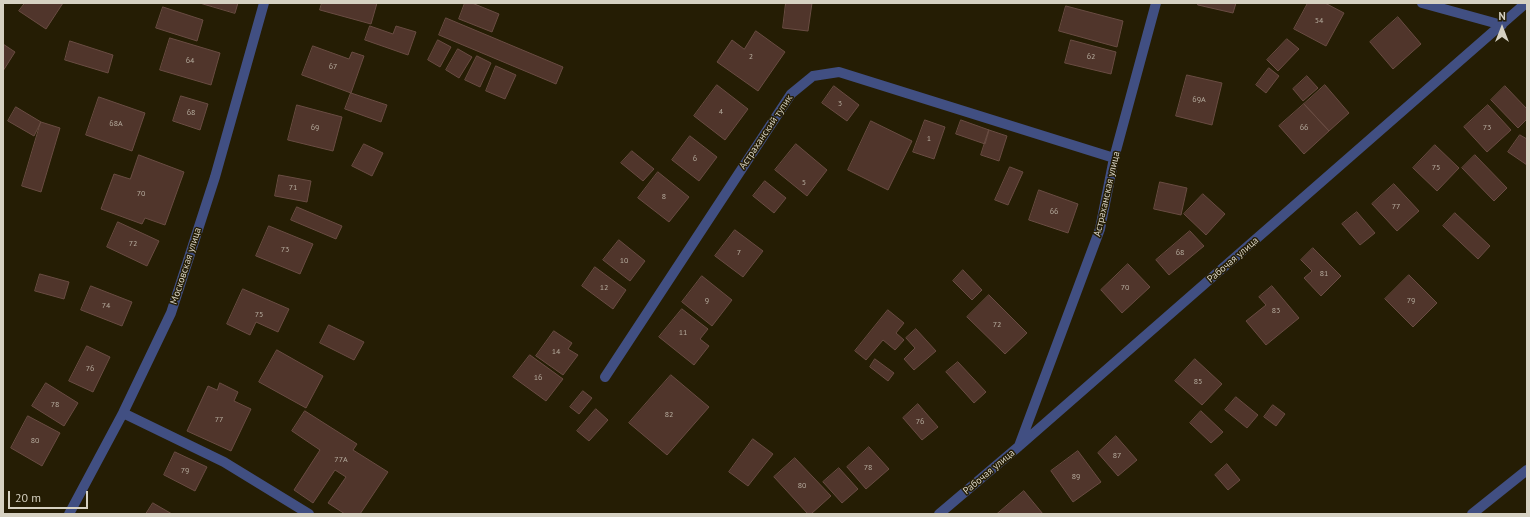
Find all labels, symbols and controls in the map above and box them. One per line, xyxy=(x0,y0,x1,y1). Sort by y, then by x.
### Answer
north arrow xyxy=(1482,8,1522,48)
text: N xyxy=(1498,9,1506,23)
house number: 54 xyxy=(1315,16,1323,26)
house number: 2 xyxy=(749,52,753,62)
house number: 62 xyxy=(1087,52,1095,62)
house number: 64 xyxy=(186,56,194,66)
house number: 67 xyxy=(329,62,337,72)
street label: Астраханский тупик xyxy=(737,93,795,171)
house number: 69А xyxy=(1192,95,1206,105)
house number: 3 xyxy=(838,99,842,109)
house number: 4 xyxy=(719,107,723,117)
house number: 68 xyxy=(187,108,195,118)
house number: 68А xyxy=(109,119,123,129)
house number: 69 xyxy=(311,123,319,133)
house number: 66 xyxy=(1300,123,1308,133)
house number: 73 xyxy=(1483,123,1491,133)
house number: 1 xyxy=(927,134,931,144)
street label: Астраханская улица xyxy=(1091,150,1123,238)
house number: 6 xyxy=(693,154,697,164)
house number: 75 xyxy=(1432,163,1440,173)
house number: 5 xyxy=(802,178,806,188)
house number: 71 xyxy=(289,183,297,193)
house number: 70 xyxy=(137,189,145,199)
house number: 8 xyxy=(662,192,666,202)
house number: 77 xyxy=(1392,202,1400,212)
house number: 66 xyxy=(1050,207,1058,217)
street label: Московская улица xyxy=(168,226,204,306)
street label: Рабочая улица xyxy=(1205,235,1261,285)
house number: 72 xyxy=(129,239,137,249)
house number: 73 xyxy=(281,245,289,255)
house number: 7 xyxy=(737,248,741,258)
house number: 68 xyxy=(1176,248,1184,258)
house number: 10 xyxy=(620,256,628,266)
house number: 81 xyxy=(1320,269,1328,279)
house number: 12 xyxy=(600,283,608,293)
house number: 70 xyxy=(1121,283,1129,293)
house number: 9 xyxy=(705,296,709,306)
house number: 79 xyxy=(1407,296,1415,306)
house number: 74 xyxy=(102,301,110,311)
house number: 83 xyxy=(1272,306,1280,316)
house number: 75 xyxy=(255,310,263,320)
house number: 72 xyxy=(993,320,1001,330)
house number: 11 xyxy=(679,328,687,338)
house number: 14 xyxy=(552,347,560,357)
house number: 76 xyxy=(86,364,94,374)
house number: 16 xyxy=(534,373,542,383)
house number: 85 xyxy=(1194,377,1202,387)
house number: 78 xyxy=(51,400,59,410)
house number: 82 xyxy=(665,410,673,420)
house number: 77 xyxy=(215,415,223,425)
house number: 76 xyxy=(916,417,924,427)
house number: 80 xyxy=(31,436,39,446)
street label: Рабочая улица xyxy=(961,447,1017,497)
house number: 87 xyxy=(1113,451,1121,461)
house number: 77А xyxy=(334,455,348,465)
house number: 78 xyxy=(864,463,872,473)
house number: 79 xyxy=(181,466,189,476)
house number: 89 xyxy=(1072,472,1080,482)
house number: 80 xyxy=(798,481,806,491)
scale bar xyxy=(10,483,90,509)
text: 20 m xyxy=(15,490,41,505)

